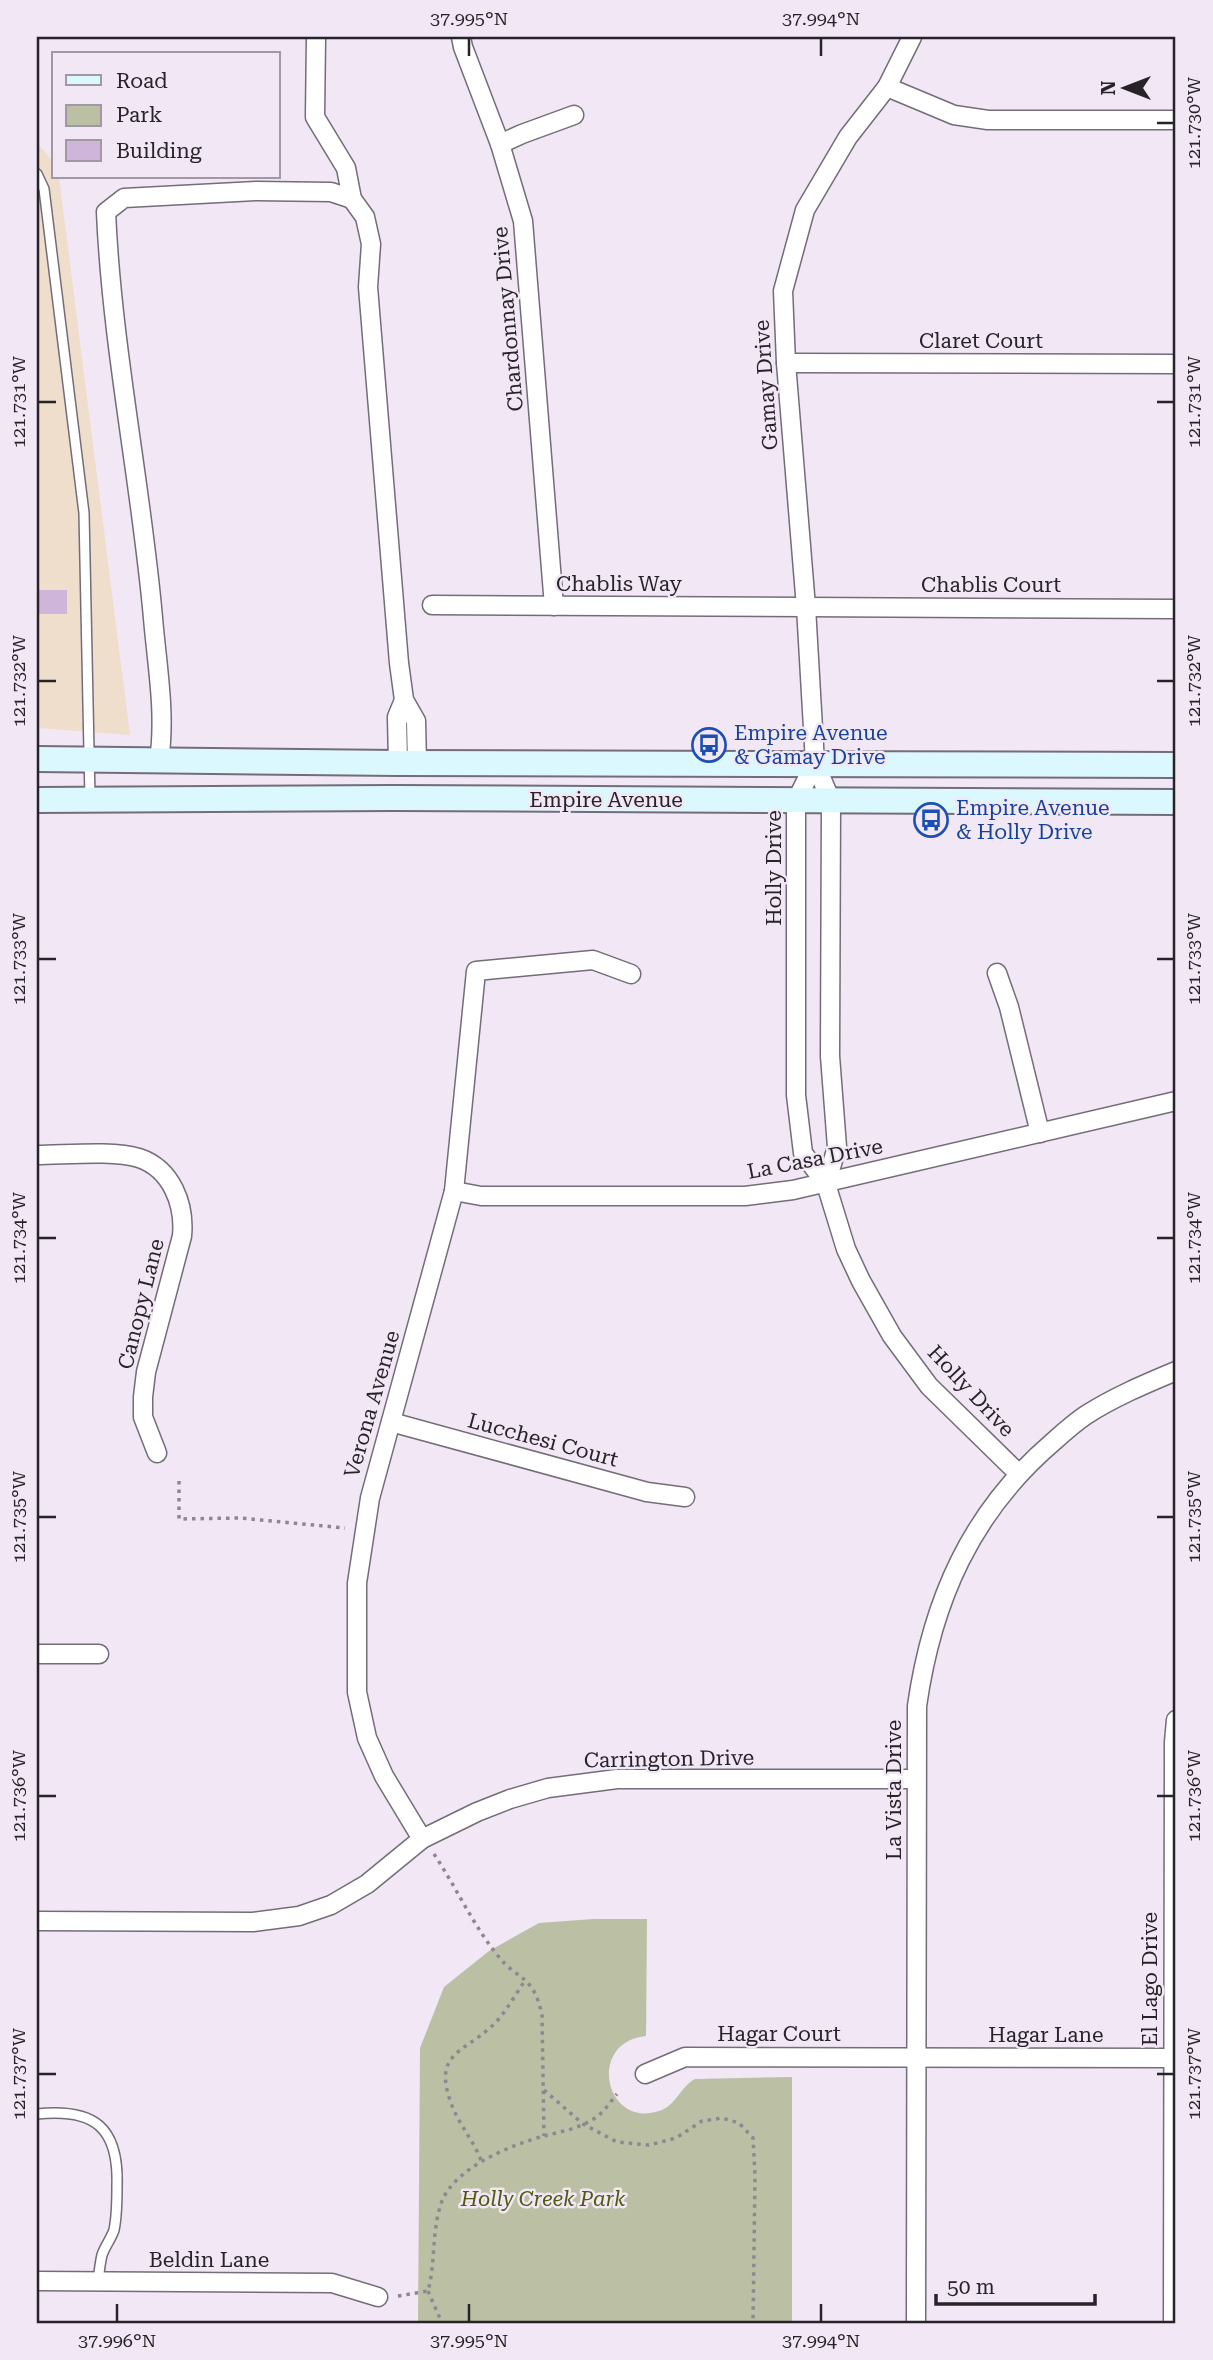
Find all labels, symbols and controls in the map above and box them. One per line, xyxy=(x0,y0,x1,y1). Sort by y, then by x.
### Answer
text: 37.995°N xyxy=(430,8,508,29)
text: 37.994°N xyxy=(782,8,860,29)
legend xyxy=(52,52,280,178)
north arrow xyxy=(1090,52,1160,122)
text: Road xyxy=(116,69,168,93)
text: 121.730°W xyxy=(1183,76,1204,169)
text: N xyxy=(1097,80,1120,95)
text: Park xyxy=(116,103,162,127)
text: Building xyxy=(116,139,202,163)
street label: Chardonnay Drive xyxy=(488,226,528,412)
street label: Gamay Drive xyxy=(749,319,783,451)
street label: Claret Court xyxy=(919,329,1043,353)
text: 121.731°W xyxy=(8,355,29,448)
text: 121.731°W xyxy=(1183,355,1204,448)
street label: Chablis Way xyxy=(556,572,682,596)
street label: Chablis Court xyxy=(921,573,1061,597)
text: 121.732°W xyxy=(8,634,29,727)
text: 121.732°W xyxy=(1183,634,1204,727)
place label: Empire Avenue & Gamay Drive xyxy=(734,721,888,769)
bus stop icon: Empire Avenue & Gamay Drive xyxy=(690,726,728,764)
street label: Empire Avenue xyxy=(529,788,683,812)
place label: Empire Avenue & Holly Drive xyxy=(956,796,1110,844)
bus stop icon: Empire Avenue & Holly Drive xyxy=(912,801,950,839)
street label: Holly Drive xyxy=(762,810,786,926)
text: 121.733°W xyxy=(8,912,29,1005)
text: 121.733°W xyxy=(1183,912,1204,1005)
street label: La Casa Drive xyxy=(745,1134,885,1184)
text: 121.734°W xyxy=(8,1191,29,1284)
text: 121.734°W xyxy=(1183,1191,1204,1284)
street label: Canopy Lane xyxy=(113,1236,169,1372)
street label: Verona Avenue xyxy=(340,1328,404,1480)
street label: Holly Drive xyxy=(923,1341,1019,1441)
street label: Lucchesi Court xyxy=(465,1408,621,1472)
text: 121.735°W xyxy=(8,1470,29,1563)
text: 121.735°W xyxy=(1183,1470,1204,1563)
street label: La Vista Drive xyxy=(882,1720,906,1860)
street label: Carrington Drive xyxy=(584,1746,754,1772)
text: 121.736°W xyxy=(8,1749,29,1842)
text: 121.736°W xyxy=(1183,1749,1204,1842)
street label: El Lago Drive xyxy=(1138,1912,1162,2046)
street label: Hagar Court xyxy=(717,2022,841,2046)
street label: Hagar Lane xyxy=(988,2023,1104,2047)
text: 121.737°W xyxy=(8,2027,29,2120)
text: 121.737°W xyxy=(1183,2027,1204,2120)
park label: Holly Creek Park xyxy=(460,2187,626,2211)
street label: Beldin Lane xyxy=(149,2248,269,2272)
scale bar xyxy=(936,2262,1096,2306)
text: 50 m xyxy=(947,2275,995,2299)
text: 37.996°N xyxy=(78,2330,156,2351)
text: 37.995°N xyxy=(430,2330,508,2351)
text: 37.994°N xyxy=(782,2330,860,2351)

